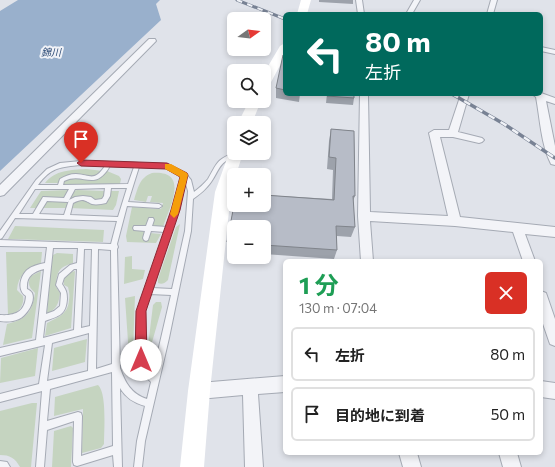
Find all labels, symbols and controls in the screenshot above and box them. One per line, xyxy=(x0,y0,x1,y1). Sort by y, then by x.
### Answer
north arrow xyxy=(227,12,271,56)
map controls xyxy=(227,12,271,264)
text: 80 m xyxy=(365,24,431,58)
icon: left xyxy=(299,28,351,80)
water label: 錦川 xyxy=(41,46,62,58)
text: 左折 xyxy=(365,61,401,83)
button: search xyxy=(227,64,271,108)
button: layers xyxy=(227,116,271,160)
pin xyxy=(64,122,98,163)
icon: arrive xyxy=(70,128,92,150)
button: + xyxy=(227,168,271,212)
button: − xyxy=(227,220,271,264)
text: 1 分 xyxy=(299,270,338,299)
button: close xyxy=(485,272,527,314)
text: 130 m · 07:04 xyxy=(299,300,377,316)
position arrow xyxy=(120,339,162,381)
icon: left xyxy=(301,343,323,365)
text: 80 m xyxy=(490,345,525,363)
text: 左折 xyxy=(335,346,365,364)
icon: arrive xyxy=(301,403,323,425)
text: 50 m xyxy=(491,405,525,423)
text: 目的地に到着 xyxy=(335,406,425,424)

